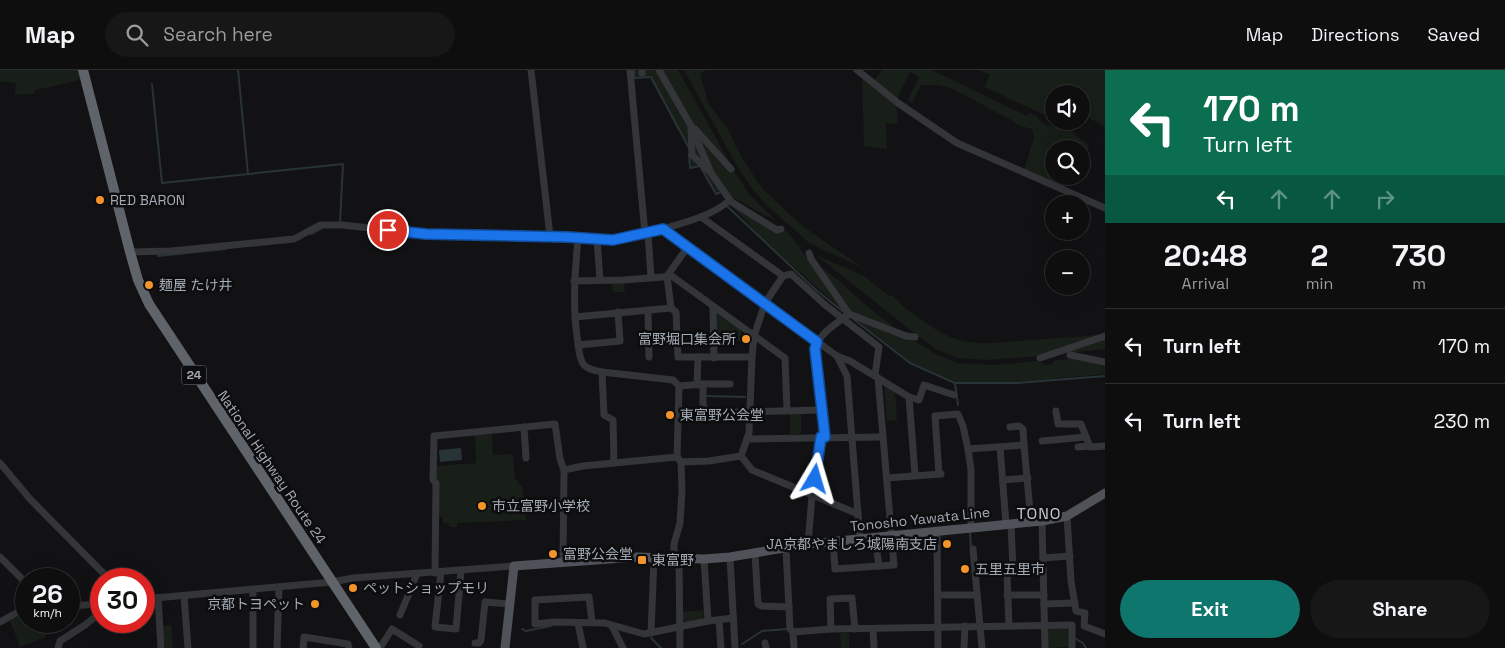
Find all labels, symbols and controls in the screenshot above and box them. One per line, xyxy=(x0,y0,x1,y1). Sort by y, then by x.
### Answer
search box xyxy=(105,12,455,57)
text: Map xyxy=(25,19,75,50)
icon: search xyxy=(123,21,151,49)
text: Search here xyxy=(163,22,273,47)
text: Map xyxy=(1246,23,1283,46)
text: Directions xyxy=(1311,23,1400,46)
text: Saved xyxy=(1428,23,1480,46)
map controls xyxy=(1045,85,1090,295)
button: sound xyxy=(1045,85,1090,130)
text: 170 m xyxy=(1203,87,1300,131)
icon: left xyxy=(1120,90,1185,155)
text: Turn left xyxy=(1203,130,1293,158)
button: search xyxy=(1045,140,1090,185)
icon: left xyxy=(1212,185,1240,213)
icon: ahead xyxy=(1265,185,1293,213)
icon: ahead xyxy=(1318,185,1346,213)
icon: right xyxy=(1371,185,1399,213)
place label: RED BARON xyxy=(110,191,185,209)
marker: RED BARON xyxy=(94,194,106,206)
button: + xyxy=(1045,195,1090,240)
pin xyxy=(367,209,409,251)
icon: arrive xyxy=(374,216,402,244)
text: 20:48 xyxy=(1164,236,1247,275)
text: 2 xyxy=(1311,236,1328,275)
text: 730 xyxy=(1392,236,1446,275)
button: − xyxy=(1045,250,1090,295)
text: Arrival xyxy=(1182,273,1229,294)
text: min xyxy=(1306,273,1333,294)
text: m xyxy=(1412,273,1426,294)
place label: 麺屋 たけ井 xyxy=(159,276,233,294)
marker: 麺屋 たけ井 xyxy=(143,279,155,291)
place label: 富野堀口集会所 xyxy=(638,330,736,348)
icon: left xyxy=(1120,332,1148,360)
marker: 富野堀口集会所 xyxy=(740,333,752,345)
text: Turn left xyxy=(1163,334,1241,359)
text: 170 m xyxy=(1438,334,1490,359)
road number: 24 xyxy=(182,366,206,384)
street label: National Highway Route 24 xyxy=(214,387,330,547)
place label: 東富野公会堂 xyxy=(680,406,764,424)
icon: left xyxy=(1120,407,1148,435)
marker: 東富野公会堂 xyxy=(664,409,676,421)
text: Turn left xyxy=(1163,409,1241,434)
text: 230 m xyxy=(1434,409,1490,434)
position arrow xyxy=(788,452,840,504)
place label: 市立富野小学校 xyxy=(492,497,590,515)
marker: 市立富野小学校 xyxy=(476,500,488,512)
street label: Tonosho Yawata Line xyxy=(849,503,991,535)
district label: TONO xyxy=(1017,503,1061,524)
place label: JA京都やましろ城陽南支店 xyxy=(766,535,937,553)
marker: JA京都やましろ城陽南支店 xyxy=(941,538,953,550)
place label: 富野公会堂 xyxy=(563,545,633,563)
marker: 富野公会堂 xyxy=(547,548,559,560)
place label: 東富野 xyxy=(652,551,694,569)
marker: 東富野 xyxy=(636,554,648,566)
place label: 五里五里市 xyxy=(975,560,1045,578)
marker: 五里五里市 xyxy=(959,563,971,575)
speed limit sign: 30 xyxy=(90,568,155,633)
text: 26 xyxy=(32,578,63,610)
place label: ペットショップモリ xyxy=(363,579,489,597)
button: Exit xyxy=(1120,580,1300,638)
button: Share xyxy=(1310,580,1490,638)
marker: ペットショップモリ xyxy=(347,582,359,594)
place label: 京都トヨペット xyxy=(207,595,305,613)
marker: 京都トヨペット xyxy=(309,598,321,610)
text: km/h xyxy=(33,605,62,621)

